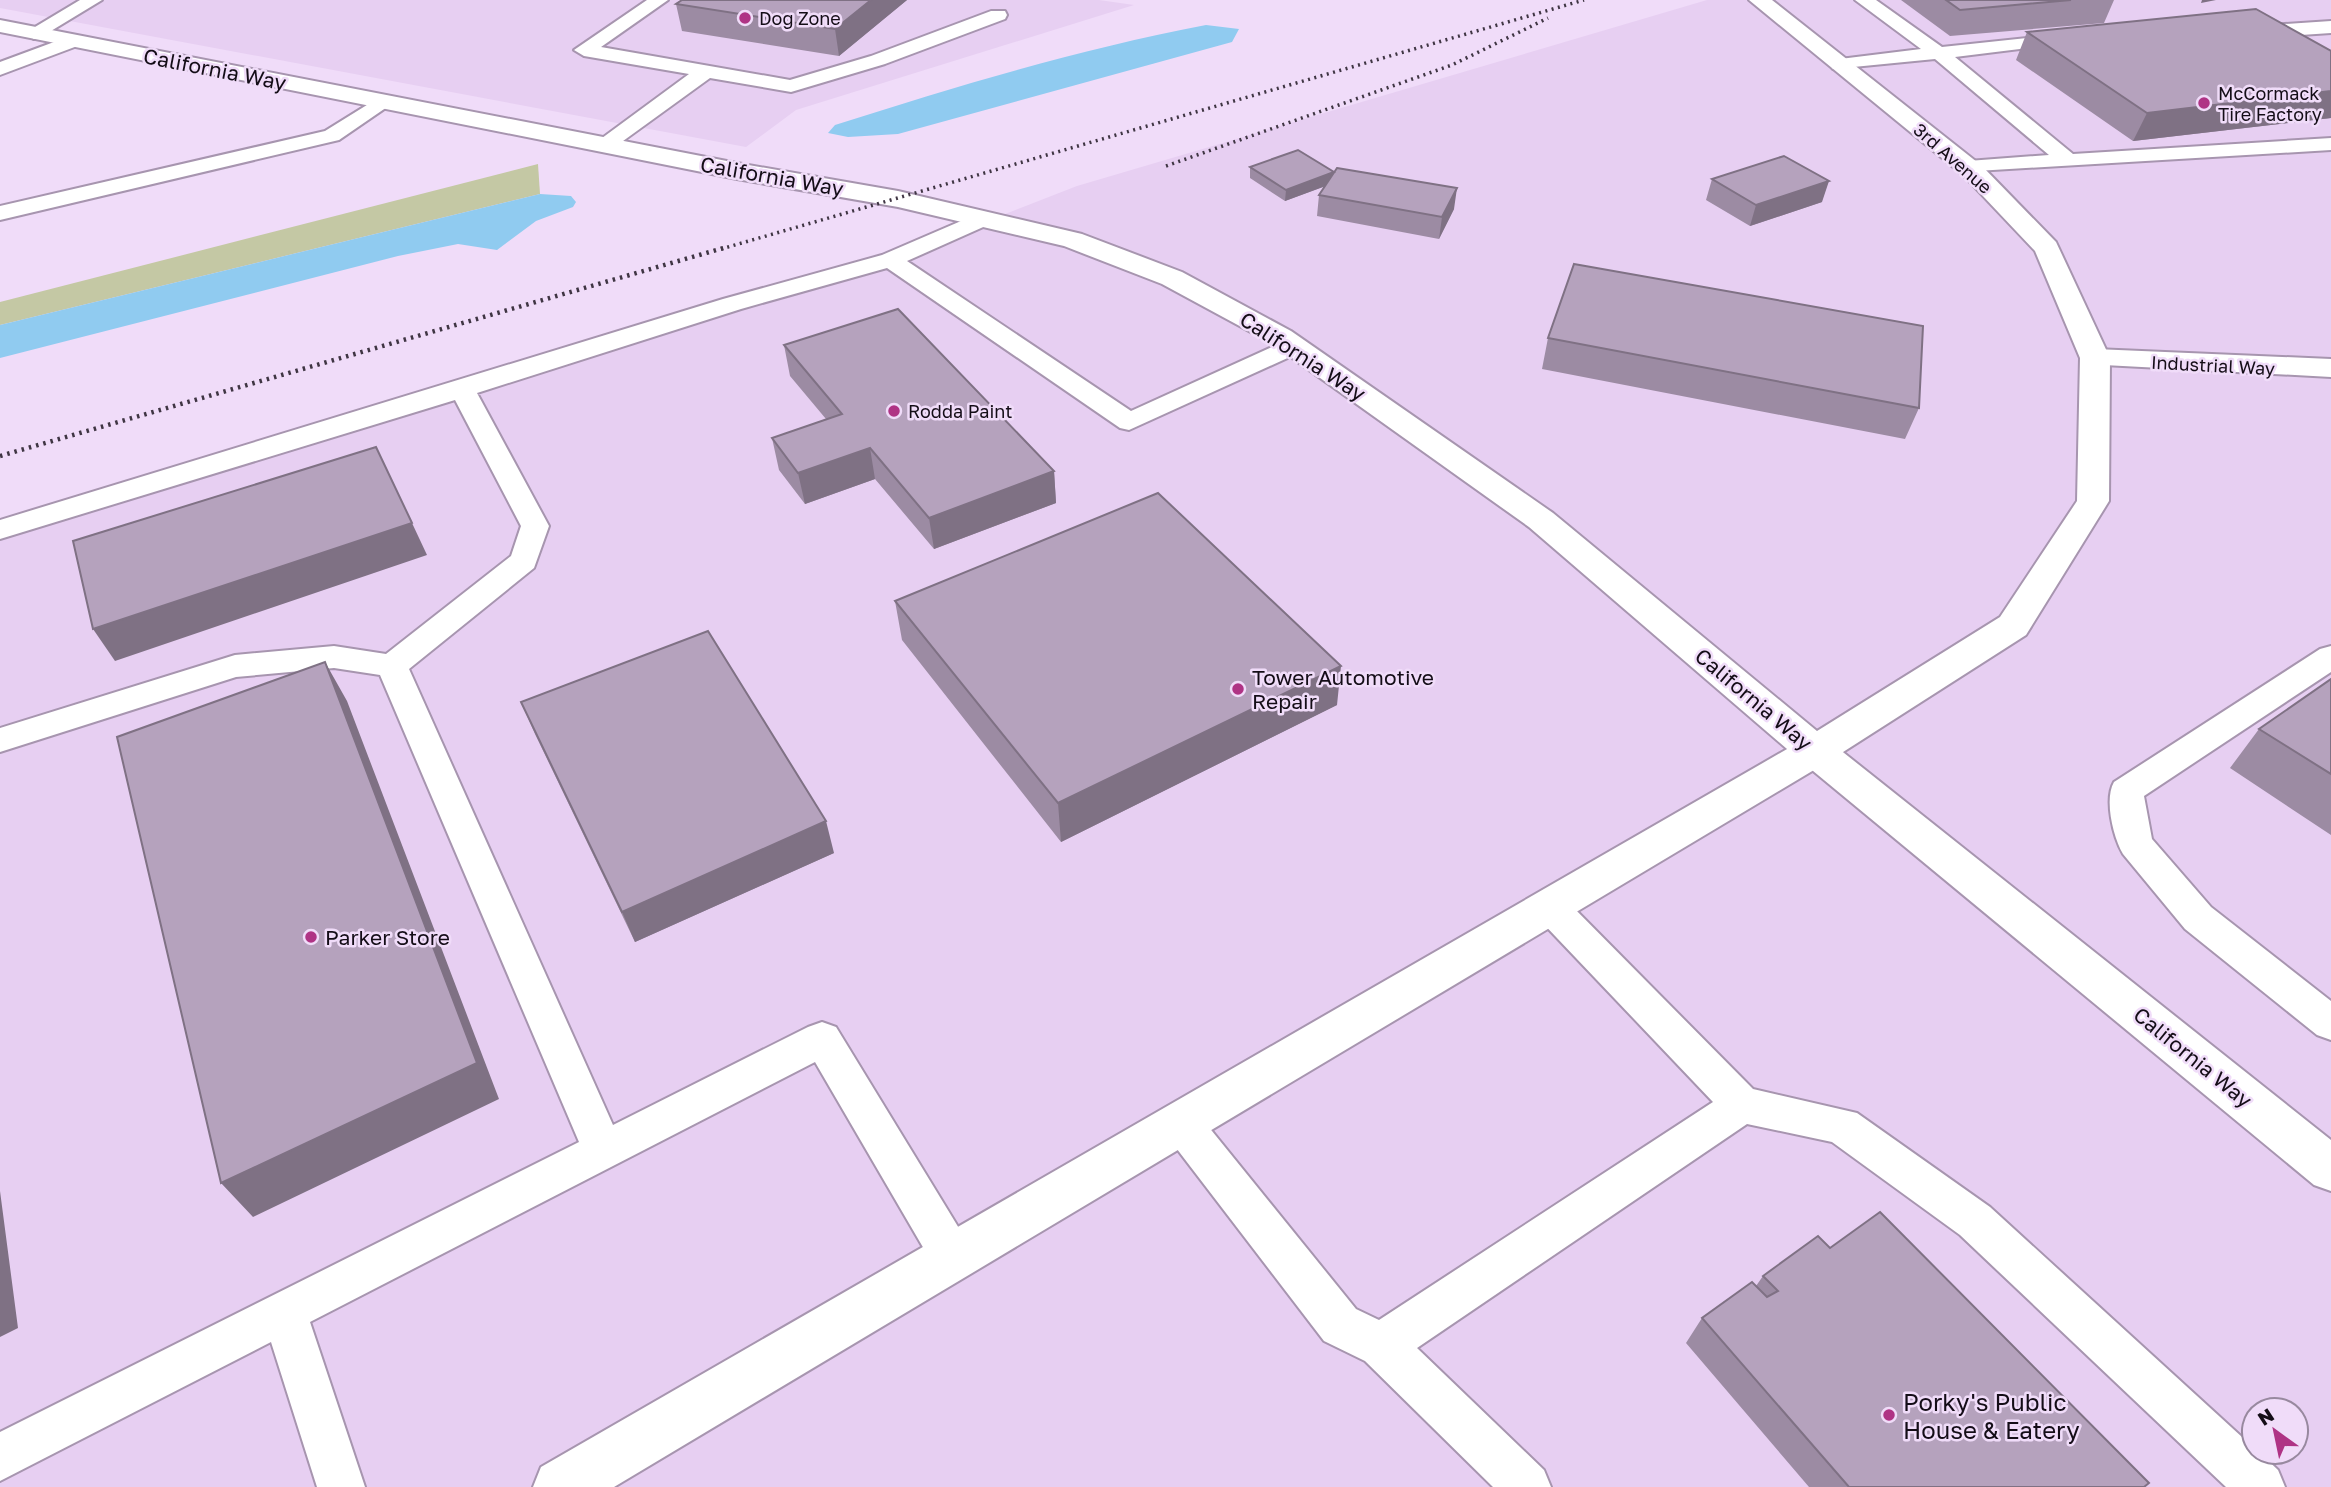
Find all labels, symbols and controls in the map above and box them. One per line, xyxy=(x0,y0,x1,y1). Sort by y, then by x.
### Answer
place label: Dog Zone xyxy=(759,7,841,29)
marker: Dog Zone xyxy=(737,10,753,26)
street label: California Way xyxy=(141,42,289,96)
place label: McCormack Tire Factory xyxy=(2218,82,2322,125)
marker: McCormack Tire Factory xyxy=(2196,95,2212,111)
street label: 3rd Avenue xyxy=(1909,118,1997,198)
street label: California Way xyxy=(698,151,846,201)
street label: California Way xyxy=(1235,306,1371,406)
street label: Industrial Way xyxy=(2150,351,2276,379)
place label: Rodda Paint xyxy=(908,400,1012,422)
marker: Rodda Paint xyxy=(886,403,902,419)
street label: California Way xyxy=(1690,642,1818,756)
place label: Tower Automotive Repair xyxy=(1252,664,1434,714)
marker: Tower Automotive Repair xyxy=(1230,681,1246,697)
place label: Parker Store xyxy=(325,924,450,950)
marker: Parker Store xyxy=(303,929,319,945)
street label: California Way xyxy=(2129,1001,2258,1113)
place label: Porky's Public House & Eatery xyxy=(1903,1387,2080,1444)
north arrow xyxy=(2240,1396,2310,1466)
text: N xyxy=(2253,1403,2278,1430)
marker: Porky's Public House & Eatery xyxy=(1881,1407,1897,1423)

